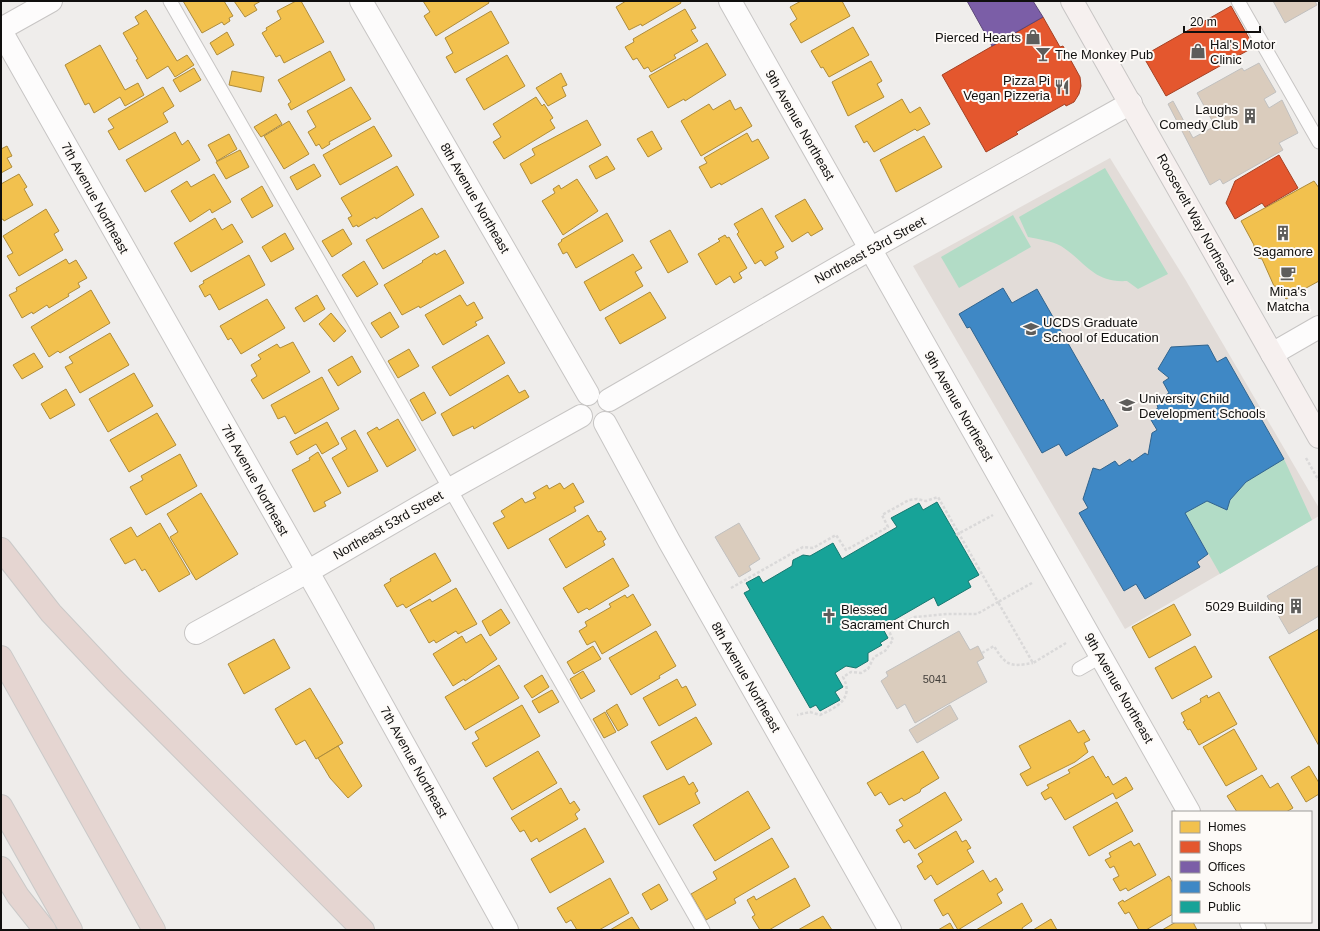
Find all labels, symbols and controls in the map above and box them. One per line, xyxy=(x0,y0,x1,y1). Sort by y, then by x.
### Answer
scale bar xyxy=(1184,8,1260,34)
text: 20 m xyxy=(1190,15,1217,29)
shop icon: Pierced Hearts xyxy=(1024,28,1042,46)
place label: Pierced Hearts xyxy=(935,30,1021,45)
place label: Hal's Motor Clinic xyxy=(1210,37,1276,67)
shop icon: Hal's Motor Clinic xyxy=(1189,42,1207,60)
bar icon: The Monkey Pub xyxy=(1034,45,1052,63)
place label: The Monkey Pub xyxy=(1055,47,1153,62)
street label: 9th Avenue Northeast xyxy=(762,67,838,183)
place label: Pizza Pi Vegan Pizzeria xyxy=(963,73,1051,103)
restaurant icon: Pizza Pi Vegan Pizzeria xyxy=(1053,78,1071,96)
place label: Laughs Comedy Club xyxy=(1159,102,1238,132)
building icon: Laughs Comedy Club xyxy=(1241,107,1259,125)
street label: 7th Avenue Northeast xyxy=(58,140,132,257)
street label: 8th Avenue Northeast xyxy=(437,140,513,256)
street label: Roosevelt Way Northeast xyxy=(1154,151,1238,287)
street label: Northeast 53rd Street xyxy=(812,213,928,287)
building icon: Sagamore xyxy=(1274,224,1292,242)
place label: Sagamore xyxy=(1253,244,1313,259)
cafe icon: Mina's Matcha xyxy=(1279,264,1297,282)
place label: Mina's Matcha xyxy=(1267,284,1310,314)
place label: UCDS Graduate School of Education xyxy=(1043,315,1159,345)
school or university icon: UCDS Graduate School of Education xyxy=(1022,320,1040,338)
street label: 9th Avenue Northeast xyxy=(921,348,997,464)
place label: University Child Development Schools xyxy=(1139,391,1266,421)
school or university icon: University Child Development Schools xyxy=(1118,396,1136,414)
street label: 7th Avenue Northeast xyxy=(218,422,292,539)
street label: Northeast 53rd Street xyxy=(330,487,446,563)
building icon: 5029 Building xyxy=(1287,597,1305,615)
place label: 5029 Building xyxy=(1205,599,1284,614)
place label: Blessed Sacrament Church xyxy=(841,602,949,632)
church icon: Blessed Sacrament Church xyxy=(820,607,838,625)
street label: 8th Avenue Northeast xyxy=(708,619,784,735)
street label: 9th Avenue Northeast xyxy=(1081,630,1157,746)
house number: 5041 xyxy=(923,673,947,685)
street label: 7th Avenue Northeast xyxy=(377,704,451,821)
legend xyxy=(1172,811,1312,923)
text: Homes xyxy=(1208,820,1246,834)
text: Shops xyxy=(1208,840,1242,854)
text: Offices xyxy=(1208,860,1245,874)
text: Schools xyxy=(1208,880,1251,894)
text: Public xyxy=(1208,900,1241,914)

